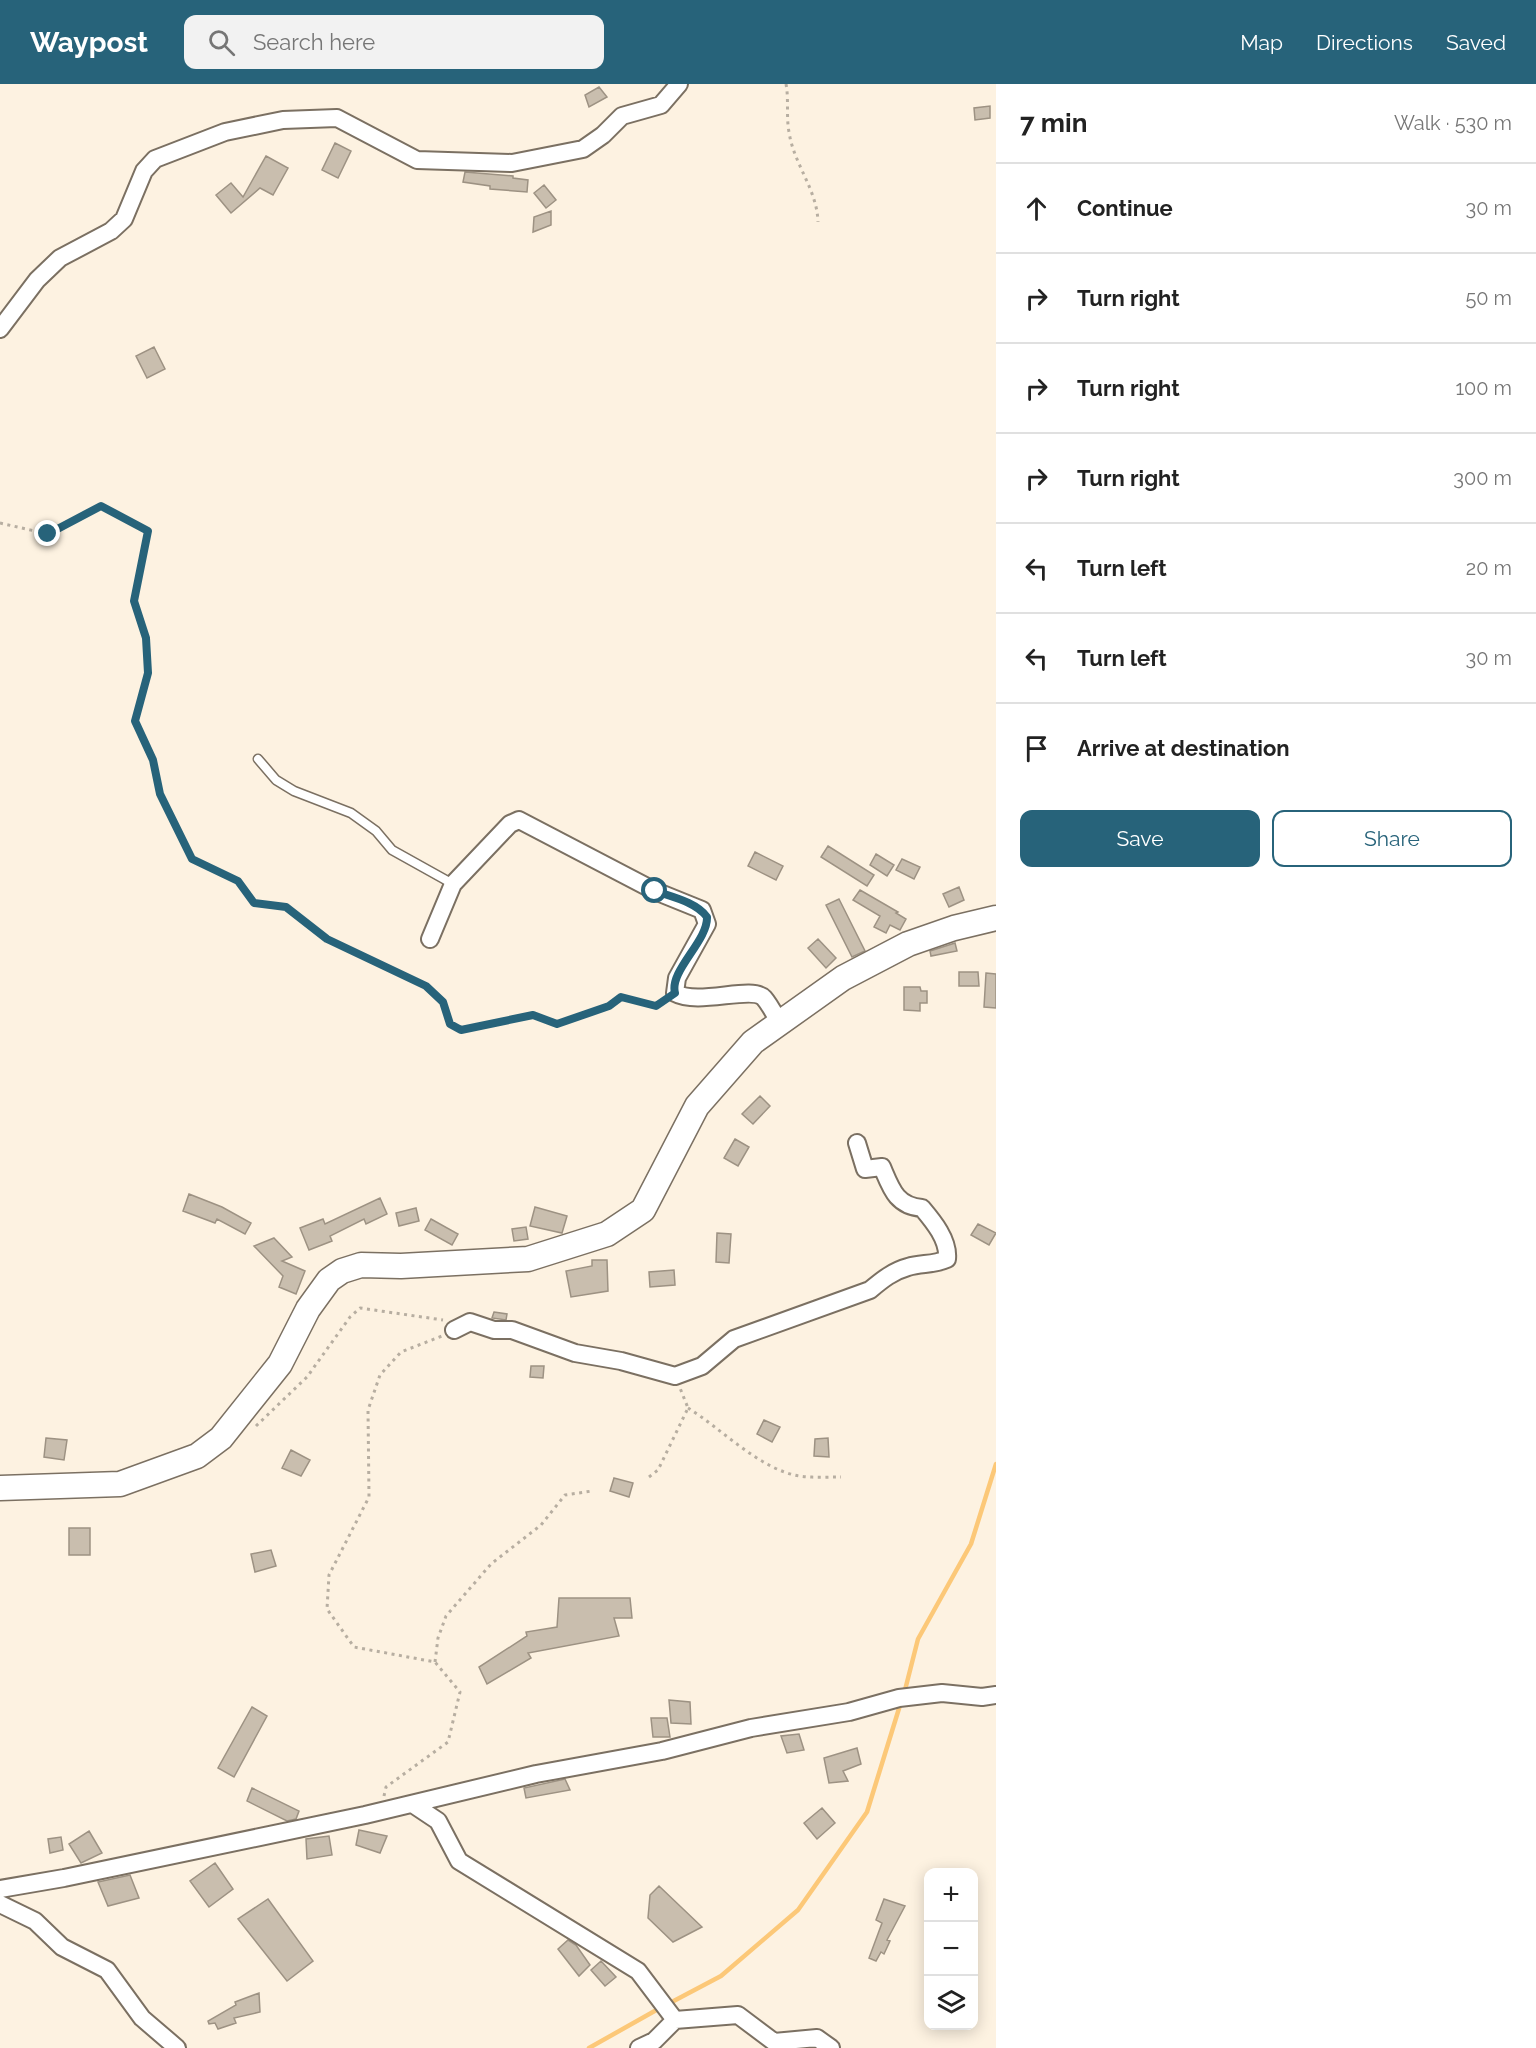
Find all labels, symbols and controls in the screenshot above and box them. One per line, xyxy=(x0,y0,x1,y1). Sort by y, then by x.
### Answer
search box xyxy=(184,15,604,69)
text: Waypost xyxy=(30,26,148,59)
icon: search xyxy=(205,26,238,59)
text: Search here xyxy=(253,29,375,55)
text: Map xyxy=(1240,30,1283,55)
text: Directions xyxy=(1316,30,1413,55)
text: Saved xyxy=(1446,30,1506,55)
text: 7 min xyxy=(1020,108,1087,138)
text: Walk · 530 m xyxy=(1394,111,1512,135)
icon: ahead xyxy=(1020,192,1053,225)
text: Continue xyxy=(1077,195,1173,221)
text: 30 m xyxy=(1466,196,1512,220)
icon: right xyxy=(1020,282,1053,315)
text: Turn right xyxy=(1077,285,1180,311)
text: 50 m xyxy=(1465,286,1512,310)
icon: right xyxy=(1020,372,1053,405)
text: Turn right xyxy=(1077,375,1180,401)
text: 100 m xyxy=(1455,376,1512,400)
icon: right xyxy=(1020,462,1053,495)
text: Turn right xyxy=(1077,465,1180,491)
text: 300 m xyxy=(1453,466,1512,490)
route end xyxy=(34,520,60,546)
icon: left xyxy=(1020,552,1053,585)
text: Turn left xyxy=(1077,555,1167,581)
text: 20 m xyxy=(1466,556,1512,580)
icon: left xyxy=(1020,642,1053,675)
text: Turn left xyxy=(1077,645,1167,671)
text: 30 m xyxy=(1466,646,1512,670)
icon: arrive xyxy=(1020,732,1053,765)
text: Arrive at destination xyxy=(1077,735,1290,761)
button: Save xyxy=(1020,810,1260,867)
button: Share xyxy=(1272,810,1512,867)
route start xyxy=(641,877,667,903)
map controls xyxy=(924,1868,978,2030)
button: + xyxy=(924,1868,978,1922)
button: − xyxy=(924,1922,978,1976)
button: layers xyxy=(924,1976,978,2030)

